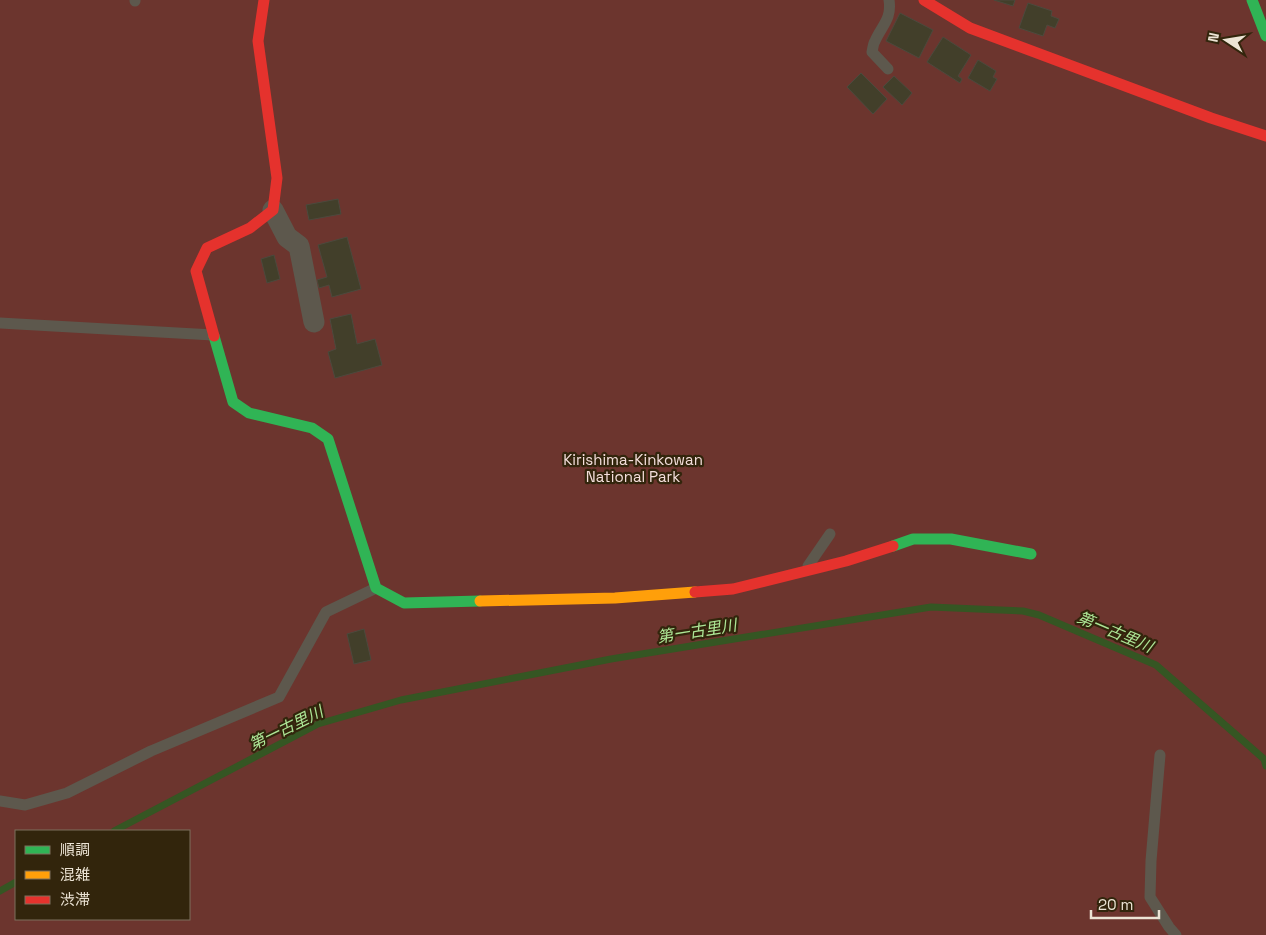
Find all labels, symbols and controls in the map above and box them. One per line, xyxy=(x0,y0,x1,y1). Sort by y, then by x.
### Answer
north arrow xyxy=(1201,15,1251,65)
text: N xyxy=(1204,31,1223,44)
park label: Kirishima-Kinkowan National Park xyxy=(563,450,703,486)
water label: 第一古里川 xyxy=(1074,607,1158,658)
water label: 第一古里川 xyxy=(656,614,740,648)
water label: 第一古里川 xyxy=(245,700,328,755)
legend xyxy=(15,830,190,920)
text: 順調 xyxy=(60,840,90,859)
text: 混雑 xyxy=(60,865,90,884)
scale bar xyxy=(1091,888,1158,920)
text: 渋滞 xyxy=(60,890,90,909)
text: 20 m xyxy=(1098,895,1133,914)

